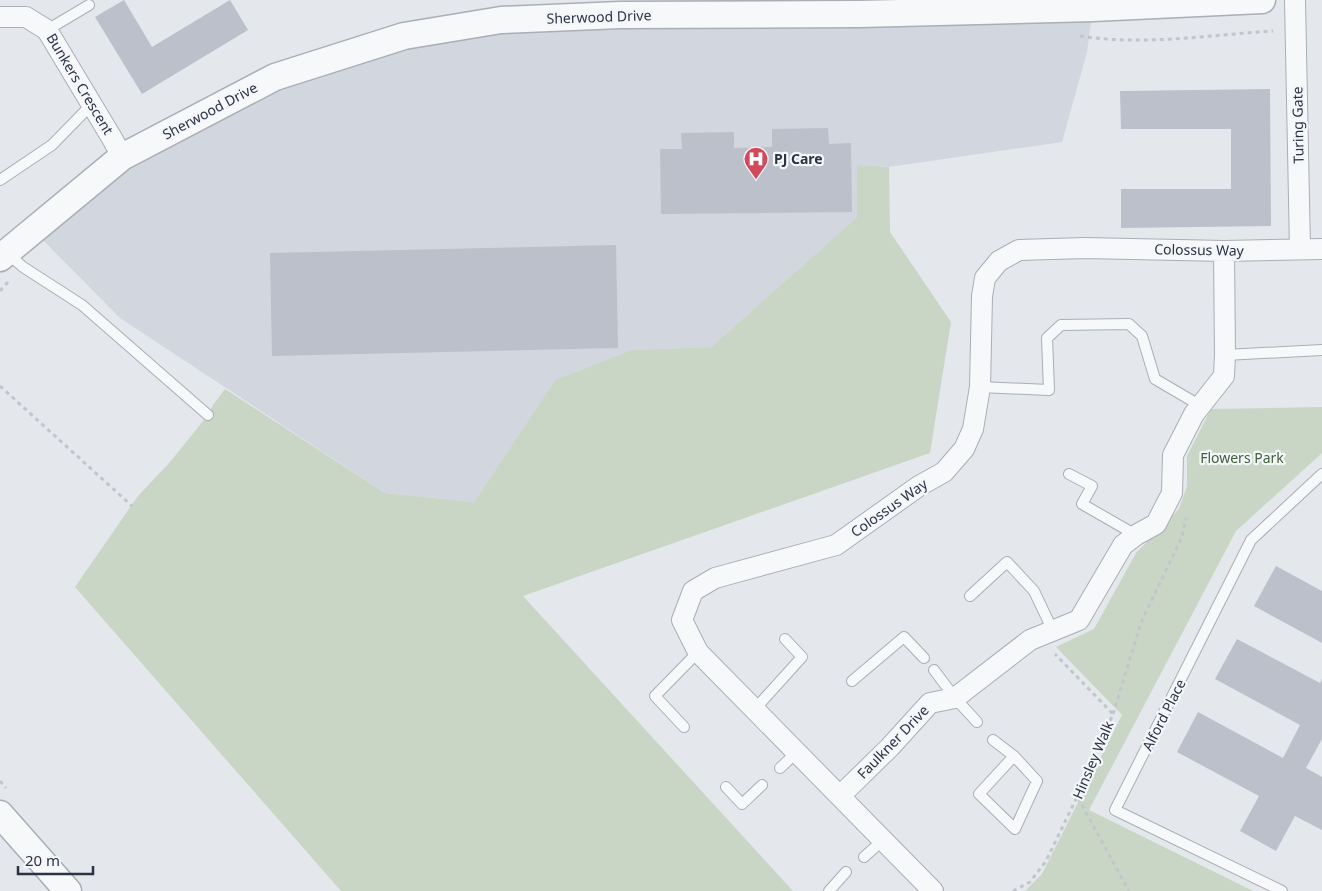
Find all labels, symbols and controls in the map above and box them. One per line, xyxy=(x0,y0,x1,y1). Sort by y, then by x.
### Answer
street label: Sherwood Drive xyxy=(546,5,652,28)
street label: Bunkers Crescent xyxy=(43,29,118,138)
street label: Sherwood Drive xyxy=(159,78,261,144)
street label: Turing Gate xyxy=(1287,86,1308,164)
hospital icon: PJ Care xyxy=(743,146,769,180)
place label: PJ Care xyxy=(774,149,823,168)
street label: Colossus Way xyxy=(1154,239,1245,260)
park label: Flowers Park xyxy=(1200,448,1284,467)
street label: Colossus Way xyxy=(847,474,932,541)
street label: Alford Place xyxy=(1137,676,1190,754)
street label: Faulkner Drive xyxy=(853,701,933,783)
street label: Hinsley Walk xyxy=(1068,717,1118,802)
scale bar xyxy=(18,844,92,876)
text: 20 m xyxy=(25,850,60,870)

